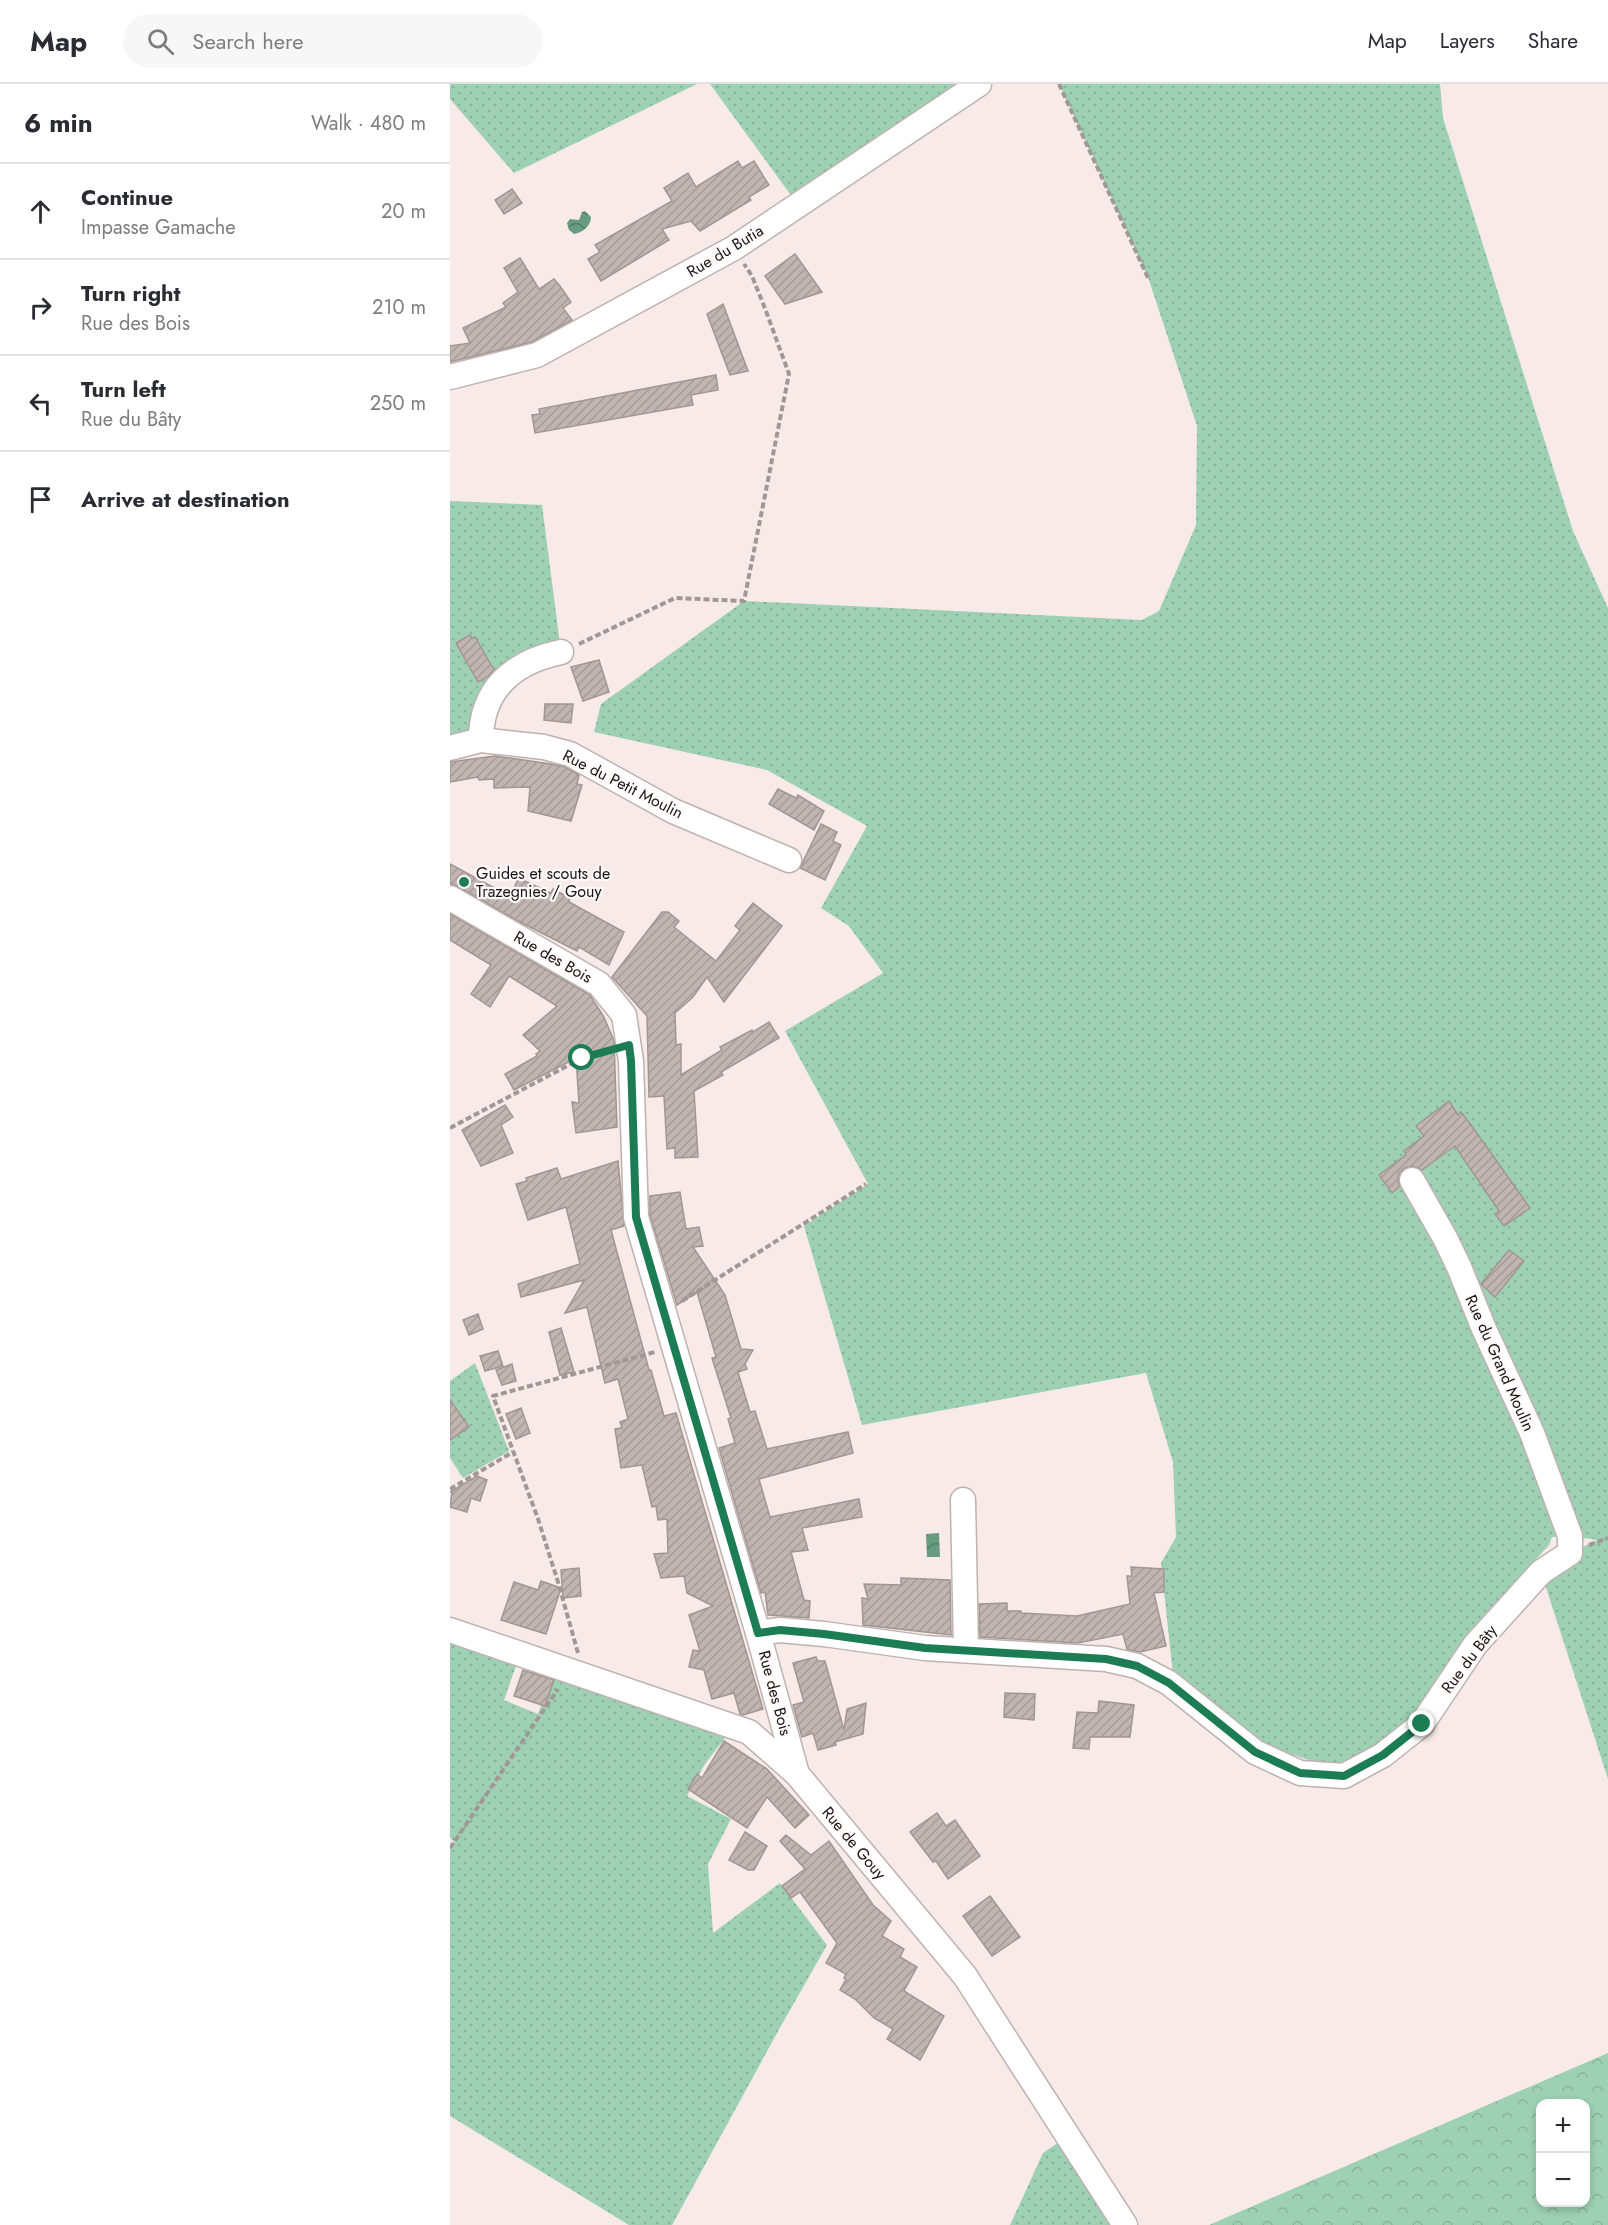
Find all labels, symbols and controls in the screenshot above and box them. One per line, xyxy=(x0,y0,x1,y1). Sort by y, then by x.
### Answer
search box xyxy=(123,14,543,68)
text: Map xyxy=(30,21,87,62)
icon: search xyxy=(144,25,177,58)
text: Search here xyxy=(192,25,304,57)
text: Map xyxy=(1368,26,1407,56)
text: Layers xyxy=(1440,26,1495,56)
text: Share xyxy=(1528,26,1578,56)
text: 6 min xyxy=(24,104,93,142)
text: Walk · 480 m xyxy=(311,109,426,138)
text: Continue xyxy=(81,181,173,213)
icon: ahead xyxy=(24,195,57,228)
text: 20 m xyxy=(381,197,426,226)
text: Impasse Gamache xyxy=(81,213,236,242)
street label: Rue du Butia xyxy=(682,219,768,283)
text: Turn right xyxy=(81,277,181,309)
icon: right xyxy=(24,291,57,324)
text: 210 m xyxy=(372,293,426,322)
text: Rue des Bois xyxy=(81,309,190,338)
text: Turn left xyxy=(81,373,166,405)
icon: left xyxy=(24,387,57,420)
text: 250 m xyxy=(370,389,426,418)
text: Rue du Bâty xyxy=(81,405,181,434)
icon: arrive xyxy=(24,483,57,516)
text: Arrive at destination xyxy=(81,483,290,515)
street label: Rue du Petit Moulin xyxy=(559,744,687,824)
place label: Guides et scouts de Trazegnies / Gouy xyxy=(476,862,610,903)
marker: Guides et scouts de Trazegnies / Gouy xyxy=(457,875,471,889)
street label: Rue des Bois xyxy=(509,925,597,989)
route start xyxy=(568,1044,594,1070)
street label: Rue du Grand Moulin xyxy=(1460,1291,1540,1435)
street label: Rue du Bâty xyxy=(1436,1619,1503,1698)
street label: Rue des Bois xyxy=(753,1648,797,1738)
route end xyxy=(1408,1710,1434,1736)
street label: Rue de Gouy xyxy=(817,1801,892,1885)
map controls xyxy=(1536,2099,1590,2207)
button: + xyxy=(1536,2099,1590,2153)
button: − xyxy=(1536,2153,1590,2207)

